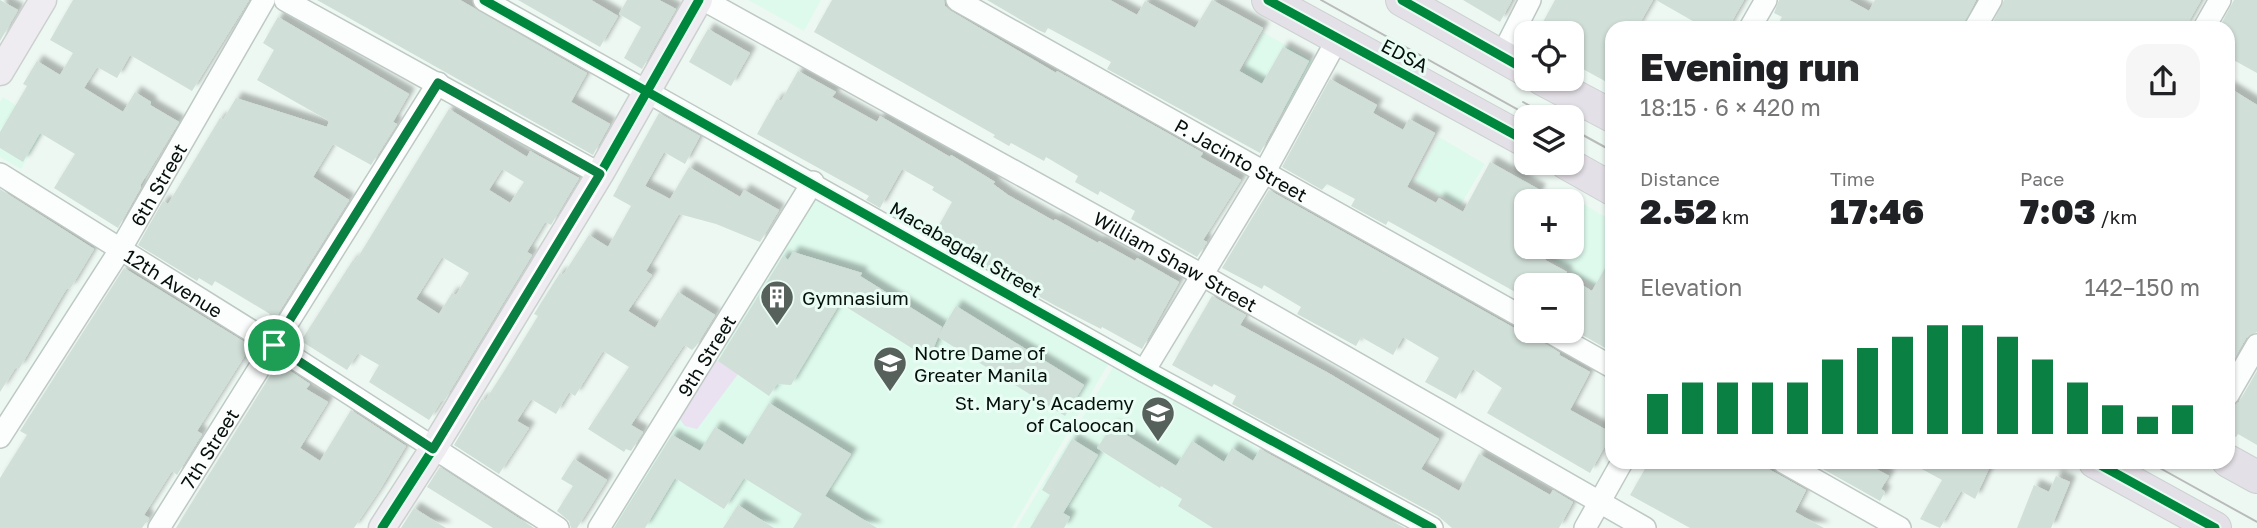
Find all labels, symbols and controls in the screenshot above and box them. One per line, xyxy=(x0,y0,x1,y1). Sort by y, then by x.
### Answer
map controls xyxy=(1514,21,1584,343)
button: locate xyxy=(1514,21,1584,91)
street label: EDSA xyxy=(1378,33,1433,77)
text: Evening run xyxy=(1640,44,1859,89)
button: share xyxy=(2126,44,2200,118)
text: 18:15 · 6 × 420 m xyxy=(1640,93,1821,121)
button: layers xyxy=(1514,105,1584,175)
street label: P. Jacinto Street xyxy=(1171,113,1312,206)
street label: 6th Street xyxy=(125,139,191,230)
text: Distance xyxy=(1640,167,1720,190)
text: Time xyxy=(1830,167,1875,190)
text: Pace xyxy=(2020,167,2064,190)
button: + xyxy=(1514,189,1584,259)
text: 2.52 xyxy=(1640,190,1717,232)
text: 17:46 xyxy=(1830,190,1924,232)
text: 7:03 xyxy=(2020,190,2096,232)
street label: Macabagdal Street xyxy=(886,196,1046,302)
text: km xyxy=(1717,205,1749,228)
text: /km xyxy=(2096,205,2137,228)
street label: William Shaw Street xyxy=(1090,206,1262,316)
street label: 12th Avenue xyxy=(121,243,227,322)
button: − xyxy=(1514,273,1584,343)
text: Elevation xyxy=(1640,273,1742,301)
text: 142–150 m xyxy=(2084,273,2200,301)
building icon: Gymnasium xyxy=(758,278,796,327)
place label: Gymnasium xyxy=(802,286,909,309)
street label: 9th Street xyxy=(672,310,740,400)
pin xyxy=(244,315,304,375)
icon: arrive xyxy=(255,326,293,364)
place label: Notre Dame of Greater Manila xyxy=(914,341,1048,386)
school or university icon: Notre Dame of Greater Manila xyxy=(871,344,909,393)
place label: St. Mary's Academy of Caloocan xyxy=(955,391,1134,436)
school or university icon: St. Mary's Academy of Caloocan xyxy=(1139,394,1177,443)
street label: 7th Street xyxy=(175,404,243,493)

